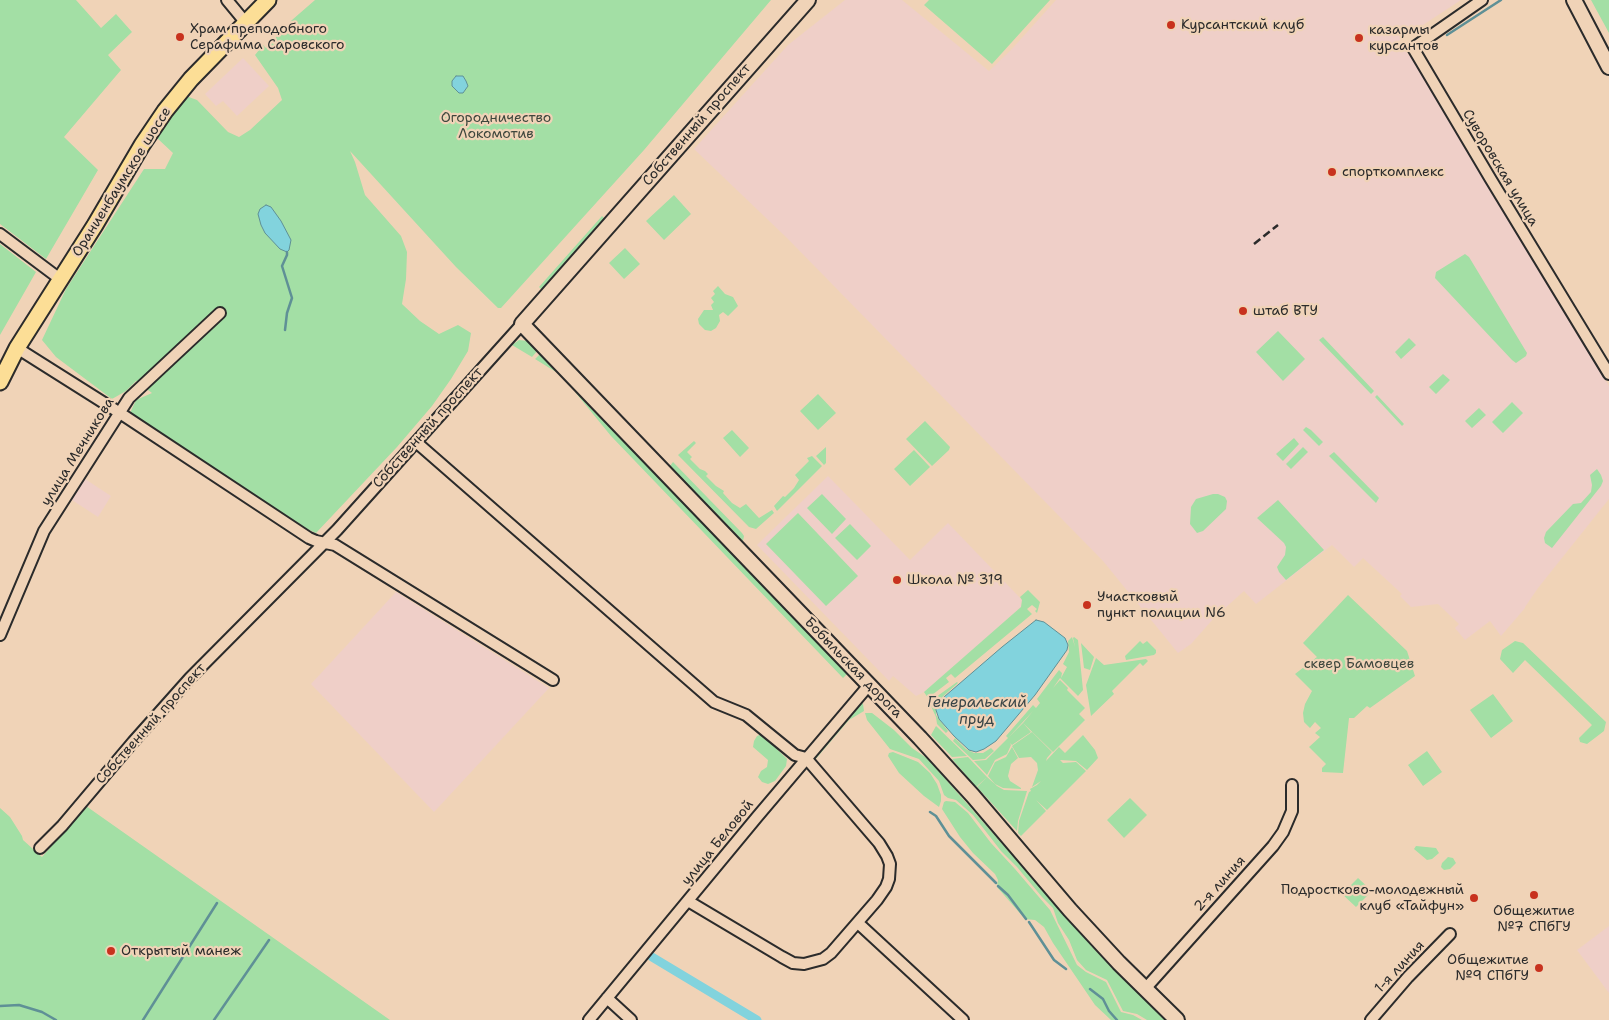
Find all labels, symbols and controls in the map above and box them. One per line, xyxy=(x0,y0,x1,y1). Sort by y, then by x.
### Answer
place label: Курсантский клуб xyxy=(1181,17,1304,33)
marker: Курсантский клуб xyxy=(1165,19,1177,31)
place label: Храм преподобного Серафима Саровского xyxy=(190,21,345,54)
place label: казармы курсантов xyxy=(1369,22,1439,54)
marker: Храм преподобного Серафима Саровского xyxy=(174,31,186,43)
marker: казармы курсантов xyxy=(1353,32,1365,44)
street label: Собственный проспект xyxy=(639,60,755,190)
street label: Ораниенбаумское шоссе xyxy=(69,104,175,260)
street label: Суворовская улица xyxy=(1458,106,1542,230)
park label: Огородничество Локомотив xyxy=(441,110,551,142)
place label: спорткомплекс xyxy=(1342,164,1444,180)
marker: спорткомплекс xyxy=(1326,166,1338,178)
place label: штаб ВТУ xyxy=(1253,303,1318,319)
marker: штаб ВТУ xyxy=(1237,305,1249,317)
street label: Собственный проспект xyxy=(369,364,487,492)
street label: улица Мечникова xyxy=(38,395,118,509)
place label: Школа № 319 xyxy=(907,572,1003,588)
marker: Школа № 319 xyxy=(891,574,903,586)
place label: Участковый пункт полиции N6 xyxy=(1097,589,1226,622)
marker: Участковый пункт полиции N6 xyxy=(1081,599,1093,611)
street label: Бобыльская дорога xyxy=(801,614,905,722)
park label: сквер Бамовцев xyxy=(1304,656,1414,672)
street label: Собственный проспект xyxy=(92,660,210,788)
water label: Генеральский пруд xyxy=(927,694,1027,729)
street label: улица Беловой xyxy=(678,797,758,889)
street label: 2-я линия xyxy=(1191,853,1249,915)
place label: Подростково-молодежный клуб «Тайфун» xyxy=(1281,882,1464,914)
marker: Общежитие №7 СПбГУ xyxy=(1528,889,1540,901)
marker: Подростково-молодежный клуб «Тайфун» xyxy=(1468,892,1480,904)
place label: Общежитие №7 СПбГУ xyxy=(1493,903,1575,936)
street label: 1-я линия xyxy=(1372,937,1428,997)
place label: Открытый манеж xyxy=(121,943,241,959)
marker: Открытый манеж xyxy=(105,945,117,957)
place label: Общежитие №9 СПбГУ xyxy=(1447,952,1529,984)
marker: Общежитие №9 СПбГУ xyxy=(1533,962,1545,974)

